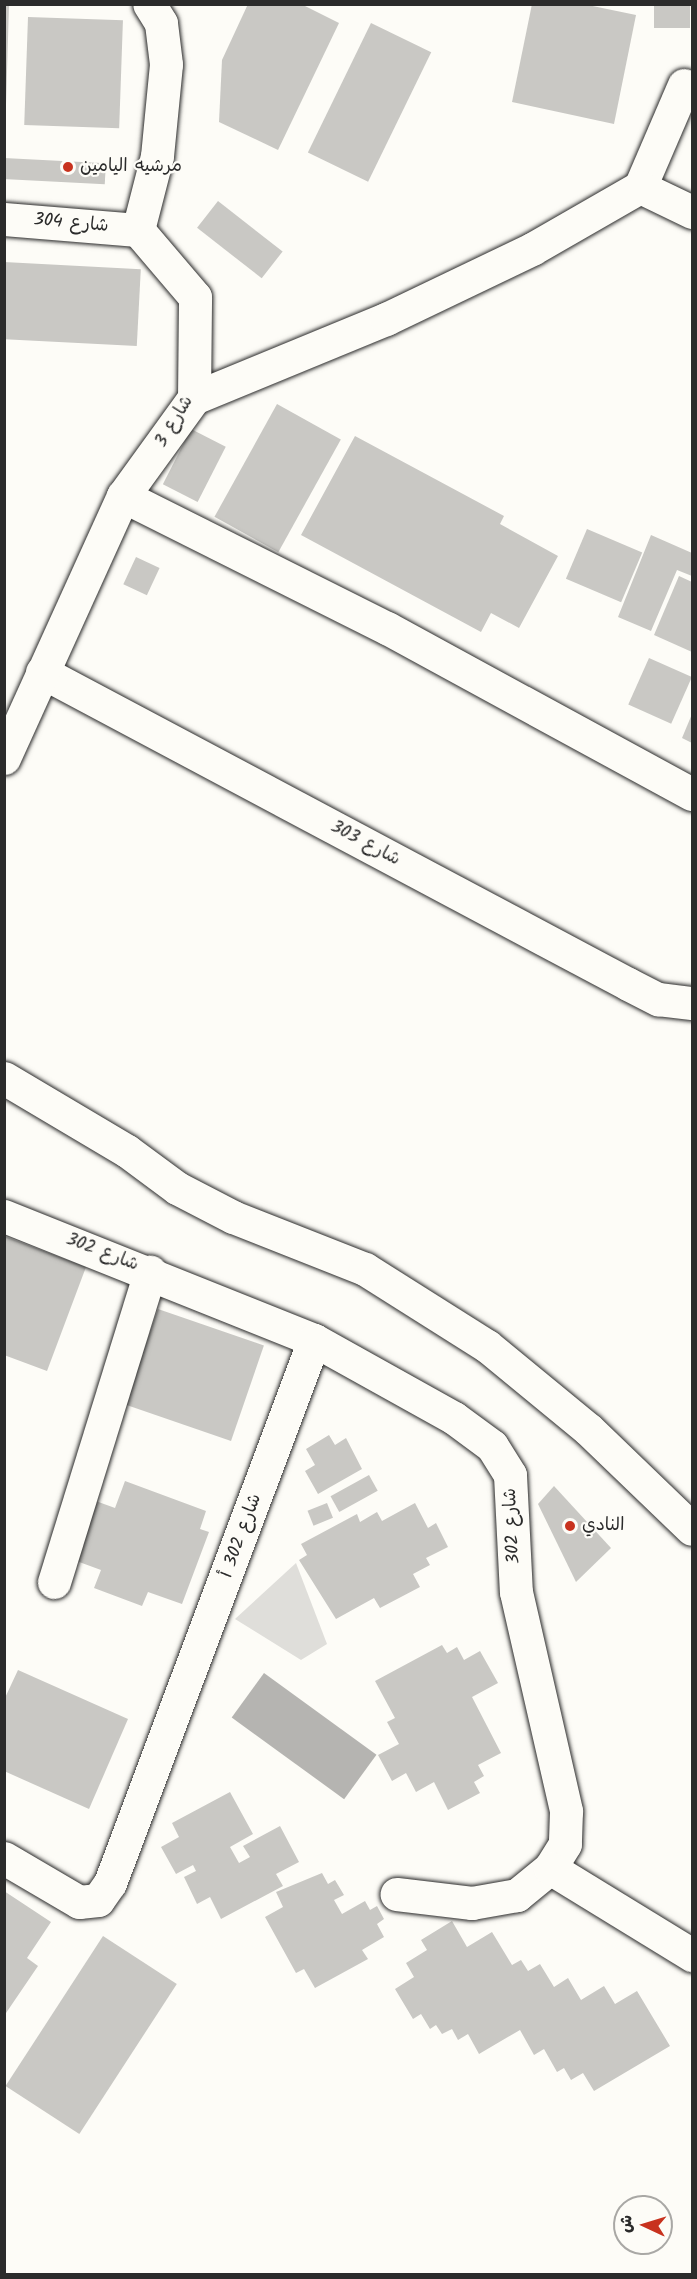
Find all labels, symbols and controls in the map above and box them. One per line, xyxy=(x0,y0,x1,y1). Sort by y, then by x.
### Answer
place label: مرشيه اليامين xyxy=(80,156,182,178)
marker: مرشيه اليامين xyxy=(61,160,75,174)
street label: شارع 304 xyxy=(33,210,109,238)
street label: شارع 3 xyxy=(151,392,199,452)
street label: شارع 303 xyxy=(326,817,404,871)
street label: شارع 302 xyxy=(63,1229,141,1277)
street label: شارع 302 xyxy=(500,1488,526,1564)
street label: شارع 302 أ xyxy=(217,1491,267,1581)
place label: النادي xyxy=(582,1515,625,1537)
marker: النادي xyxy=(563,1519,577,1533)
north arrow xyxy=(613,2195,673,2255)
text: ش xyxy=(613,2214,640,2234)

